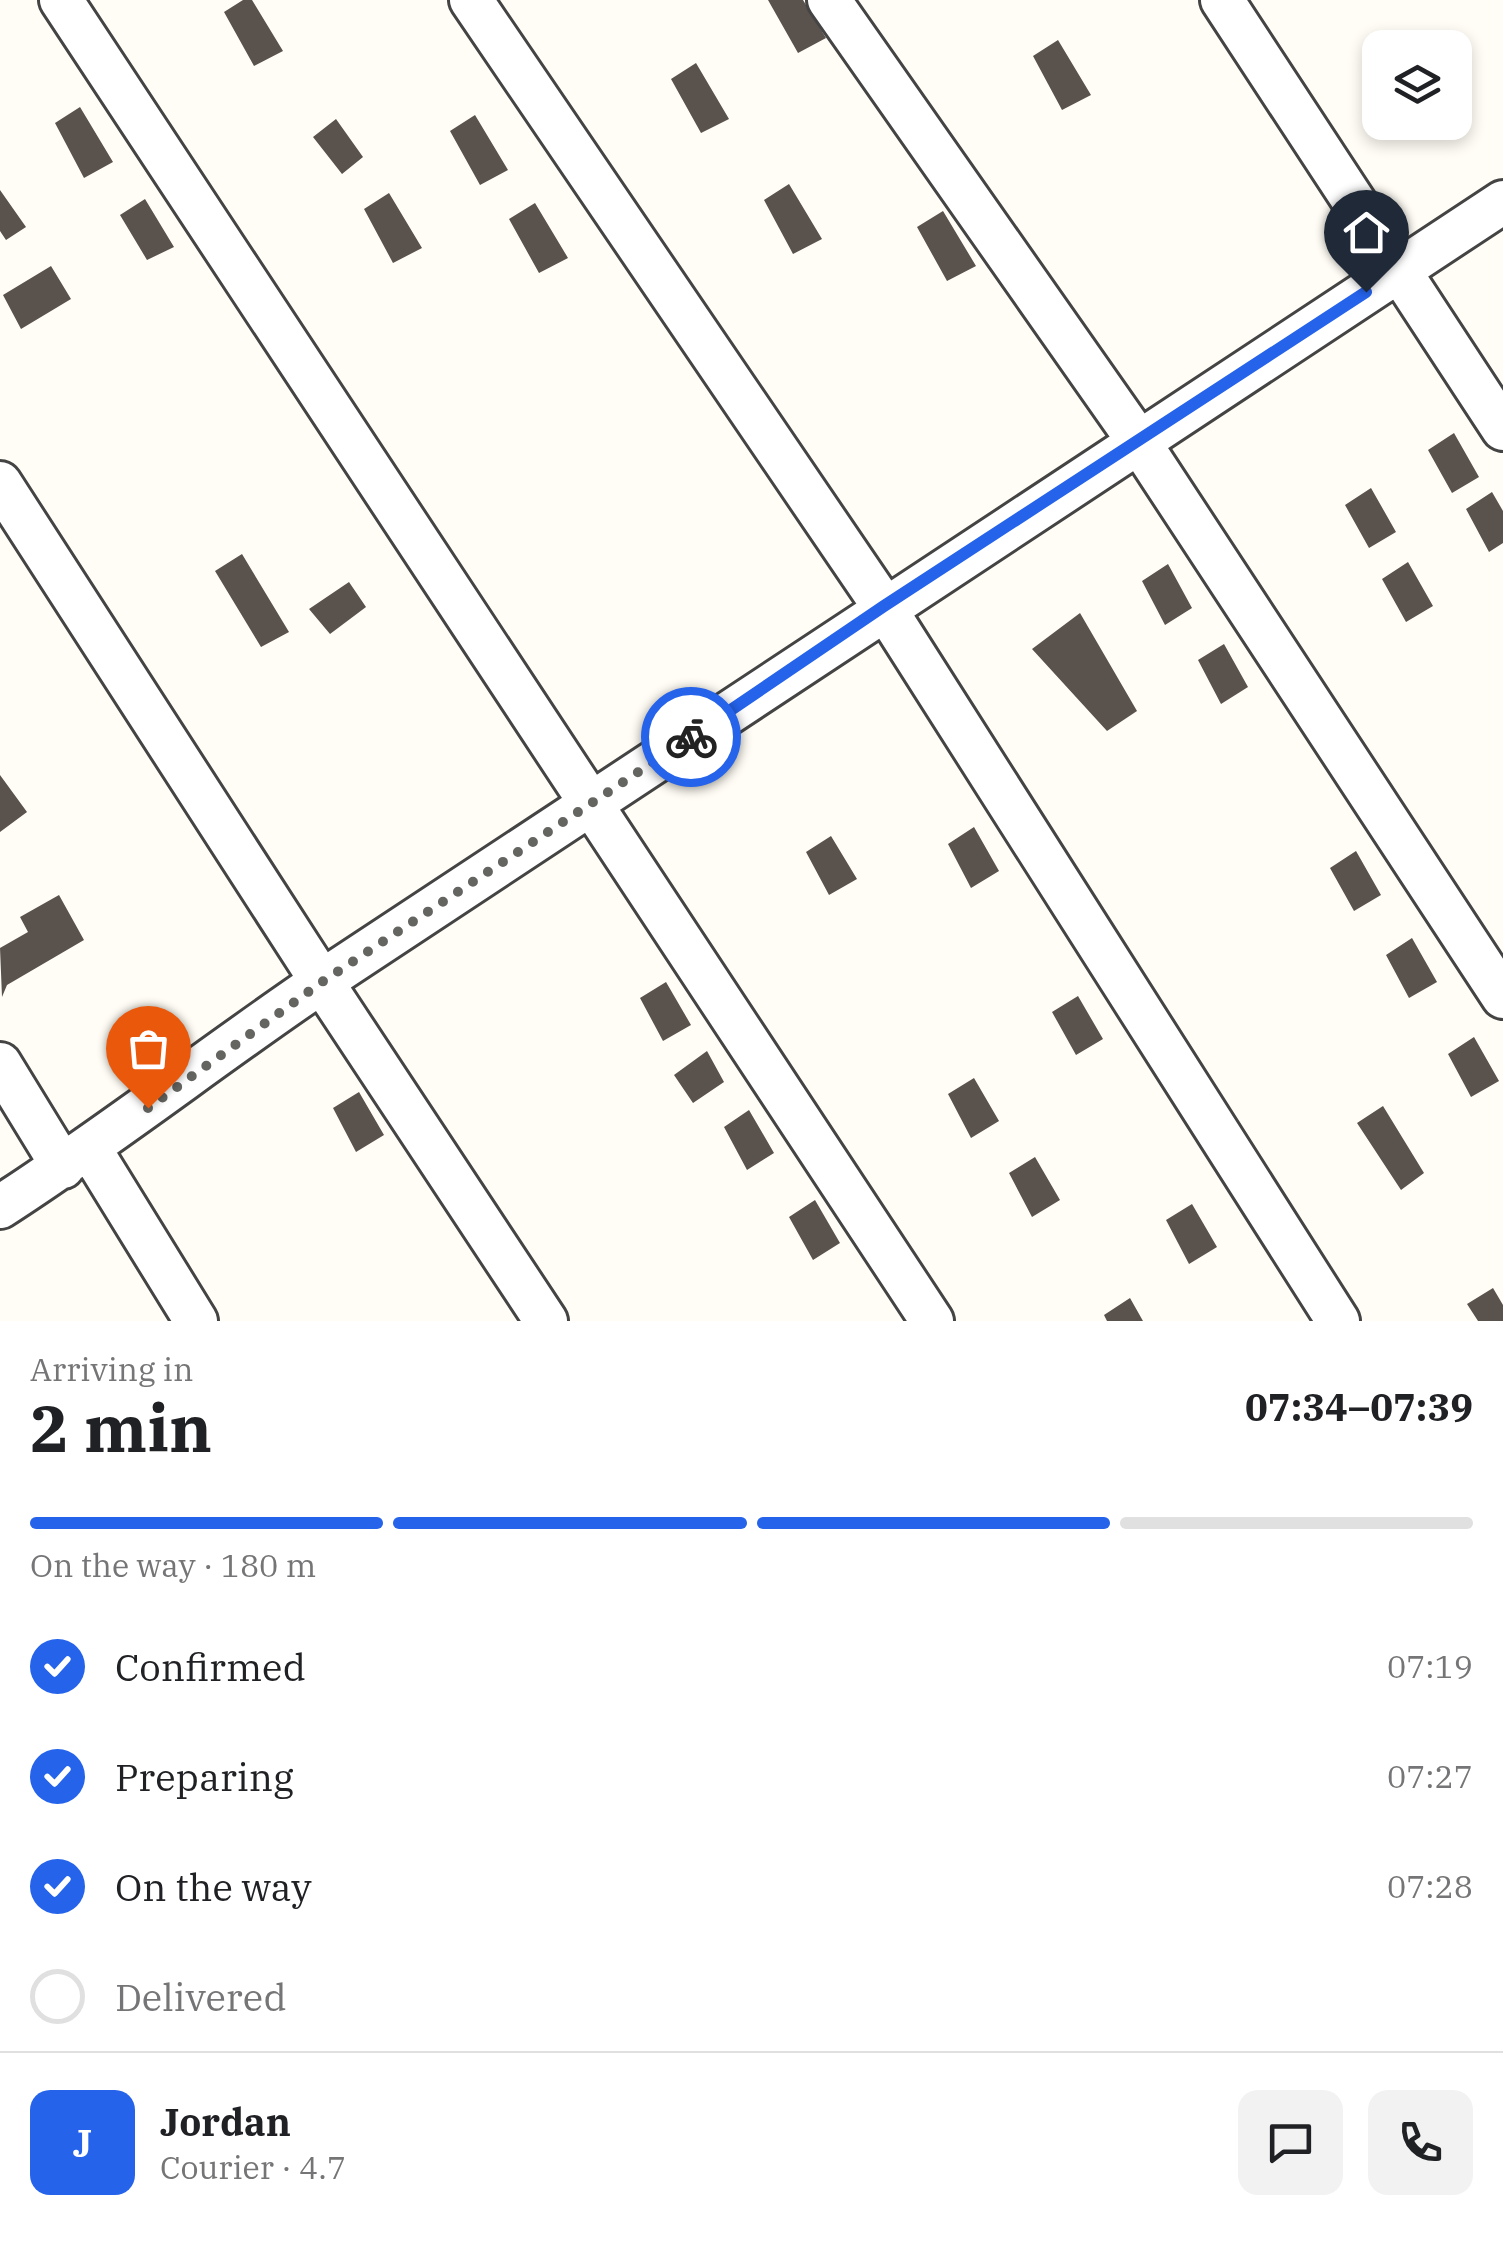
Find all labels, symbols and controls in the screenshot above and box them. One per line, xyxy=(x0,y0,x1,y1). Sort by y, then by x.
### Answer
map controls xyxy=(1362,30,1472,140)
button: layers xyxy=(1362,30,1472,140)
pin xyxy=(1324,190,1409,293)
icon: home xyxy=(1339,205,1394,260)
courier xyxy=(641,687,741,787)
icon: bike xyxy=(664,710,719,765)
pin xyxy=(106,1006,191,1109)
icon: bag xyxy=(121,1021,176,1076)
text: Arriving in xyxy=(30,1348,193,1390)
text: 07:34–07:39 xyxy=(1245,1382,1473,1431)
text: 2 min xyxy=(30,1385,212,1470)
text: On the way · 180 m xyxy=(30,1544,316,1586)
icon: check xyxy=(30,1639,85,1694)
text: Confirmed xyxy=(115,1642,306,1691)
text: 07:19 xyxy=(1387,1645,1473,1687)
icon: check xyxy=(30,1749,85,1804)
text: Preparing xyxy=(115,1752,294,1801)
text: 07:27 xyxy=(1387,1755,1473,1797)
icon: check xyxy=(30,1859,85,1914)
text: On the way xyxy=(115,1862,312,1911)
text: 07:28 xyxy=(1387,1865,1473,1907)
text: Delivered xyxy=(115,1972,287,2021)
button: chat xyxy=(1238,2090,1343,2195)
button: phone xyxy=(1368,2090,1473,2195)
text: Jordan xyxy=(160,2097,291,2146)
text: J xyxy=(73,2118,92,2167)
text: Courier · 4.7 xyxy=(160,2146,346,2188)

